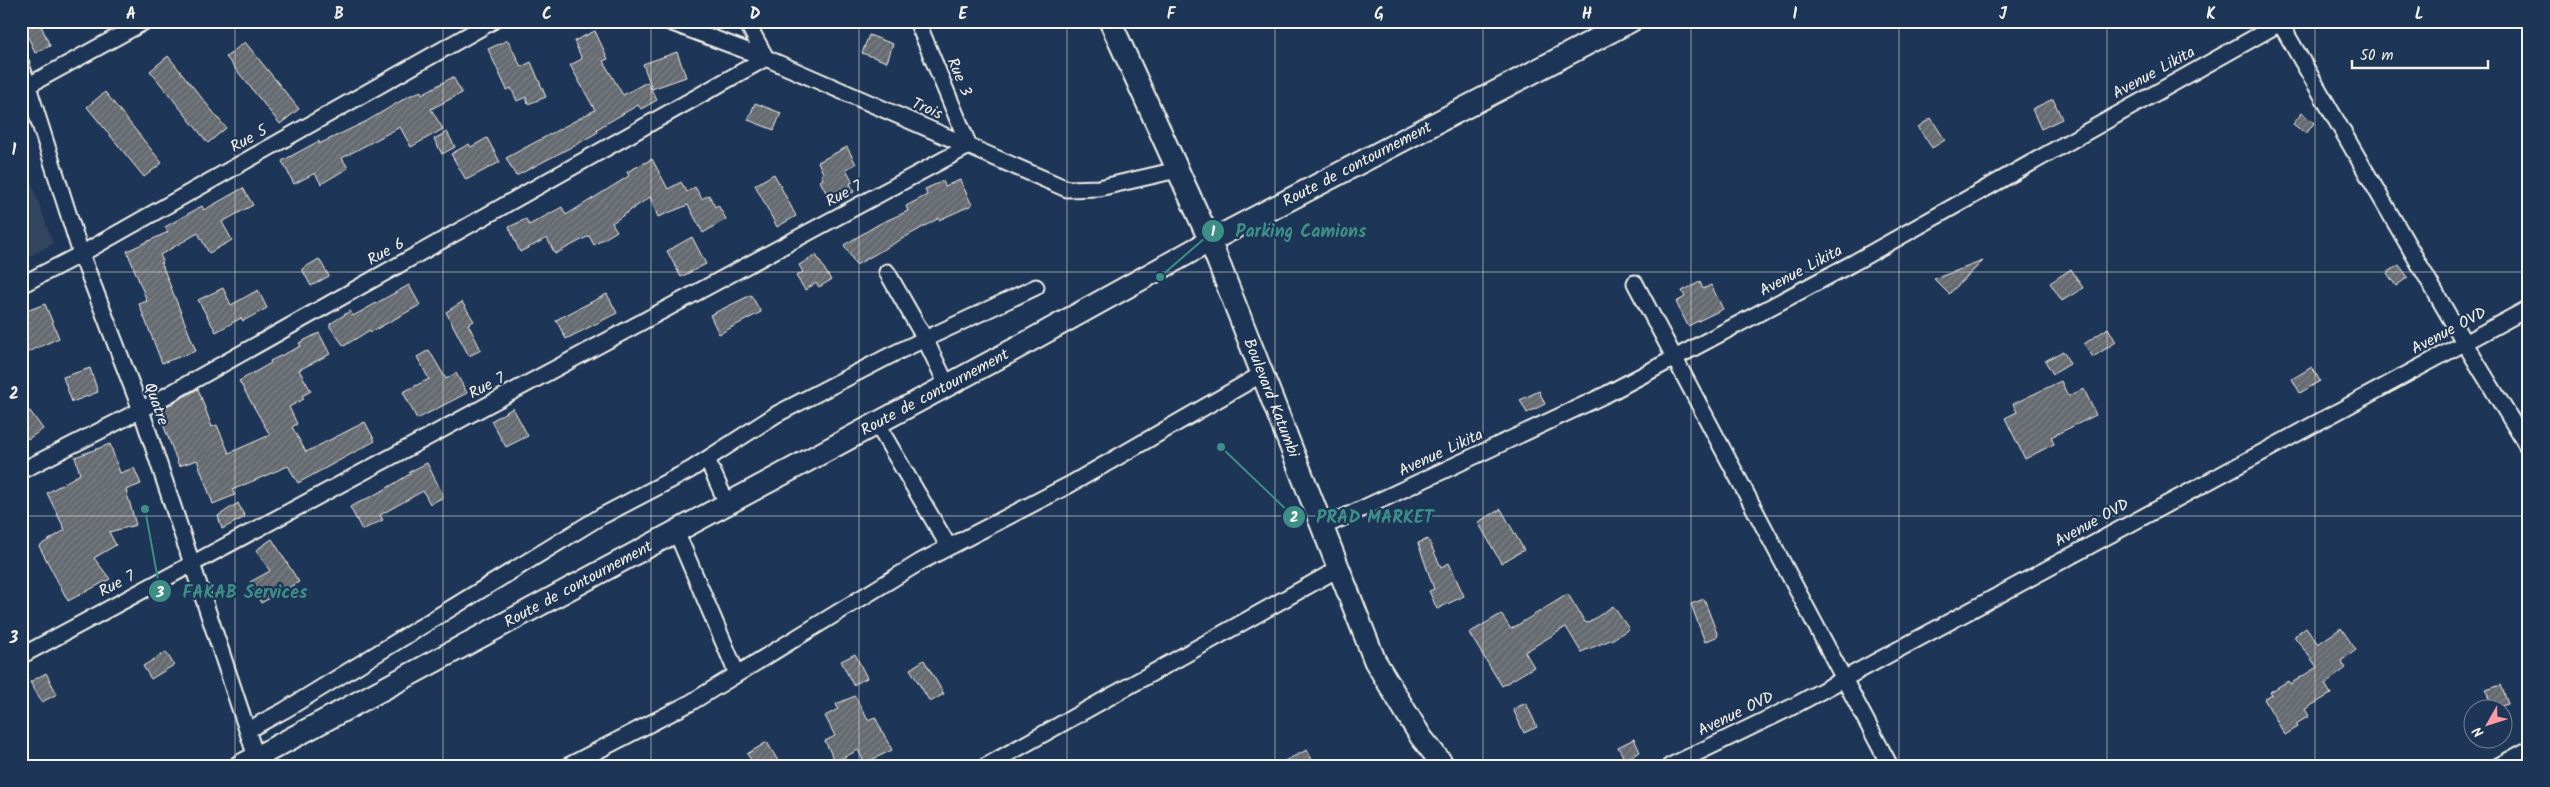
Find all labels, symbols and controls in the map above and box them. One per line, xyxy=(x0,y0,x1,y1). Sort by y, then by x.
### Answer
text: A xyxy=(126,2,136,27)
text: B xyxy=(334,2,344,27)
text: C xyxy=(542,2,552,27)
text: D xyxy=(750,2,761,27)
text: E xyxy=(959,2,969,27)
text: F xyxy=(1167,2,1177,27)
text: G xyxy=(1374,2,1384,27)
text: H xyxy=(1582,2,1592,27)
text: I xyxy=(1793,2,1798,27)
text: J xyxy=(1999,2,2008,27)
text: K xyxy=(2206,2,2216,27)
text: L xyxy=(2415,2,2423,27)
scale bar xyxy=(2352,38,2489,70)
street label: Avenue Likita xyxy=(2108,40,2200,106)
text: 50 m xyxy=(2360,44,2394,68)
street label: Rue 3 xyxy=(940,54,978,100)
street label: Trois xyxy=(908,91,947,127)
street label: Route de contournement xyxy=(1278,114,1437,214)
street label: Rue 5 xyxy=(226,118,273,159)
text: 1 xyxy=(12,138,17,163)
street label: Rue 7 xyxy=(821,174,867,214)
callout: Parking Camions xyxy=(1200,215,1376,248)
text: Parking Camions xyxy=(1236,218,1367,247)
text: 1 xyxy=(1211,220,1216,244)
street label: Rue 6 xyxy=(363,231,409,273)
street label: Avenue Likita xyxy=(1755,239,1847,303)
street label: Avenue OVD xyxy=(2407,301,2491,361)
street label: Boulevard Katumbi xyxy=(1237,334,1307,462)
street label: Route de contournement xyxy=(856,342,1014,442)
street label: Rue 7 xyxy=(464,366,510,406)
street label: Quatre xyxy=(137,379,175,429)
text: 2 xyxy=(9,382,19,407)
street label: Avenue Likita xyxy=(1394,422,1488,484)
street label: Avenue OVD xyxy=(2050,492,2134,554)
callout: PRAD MARKET xyxy=(1282,500,1444,533)
text: PRAD MARKET xyxy=(1316,504,1436,533)
text: 2 xyxy=(1290,506,1299,530)
street label: Route de contournement xyxy=(499,533,658,634)
street label: Rue 7 xyxy=(94,564,140,604)
callout: FAKAB Services xyxy=(148,575,318,608)
text: FAKAB Services xyxy=(183,579,308,608)
text: 3 xyxy=(155,581,164,605)
text: 3 xyxy=(9,626,19,651)
street label: Avenue OVD xyxy=(1694,685,1778,743)
north arrow xyxy=(2462,700,2512,750)
text: N xyxy=(2467,721,2490,742)

